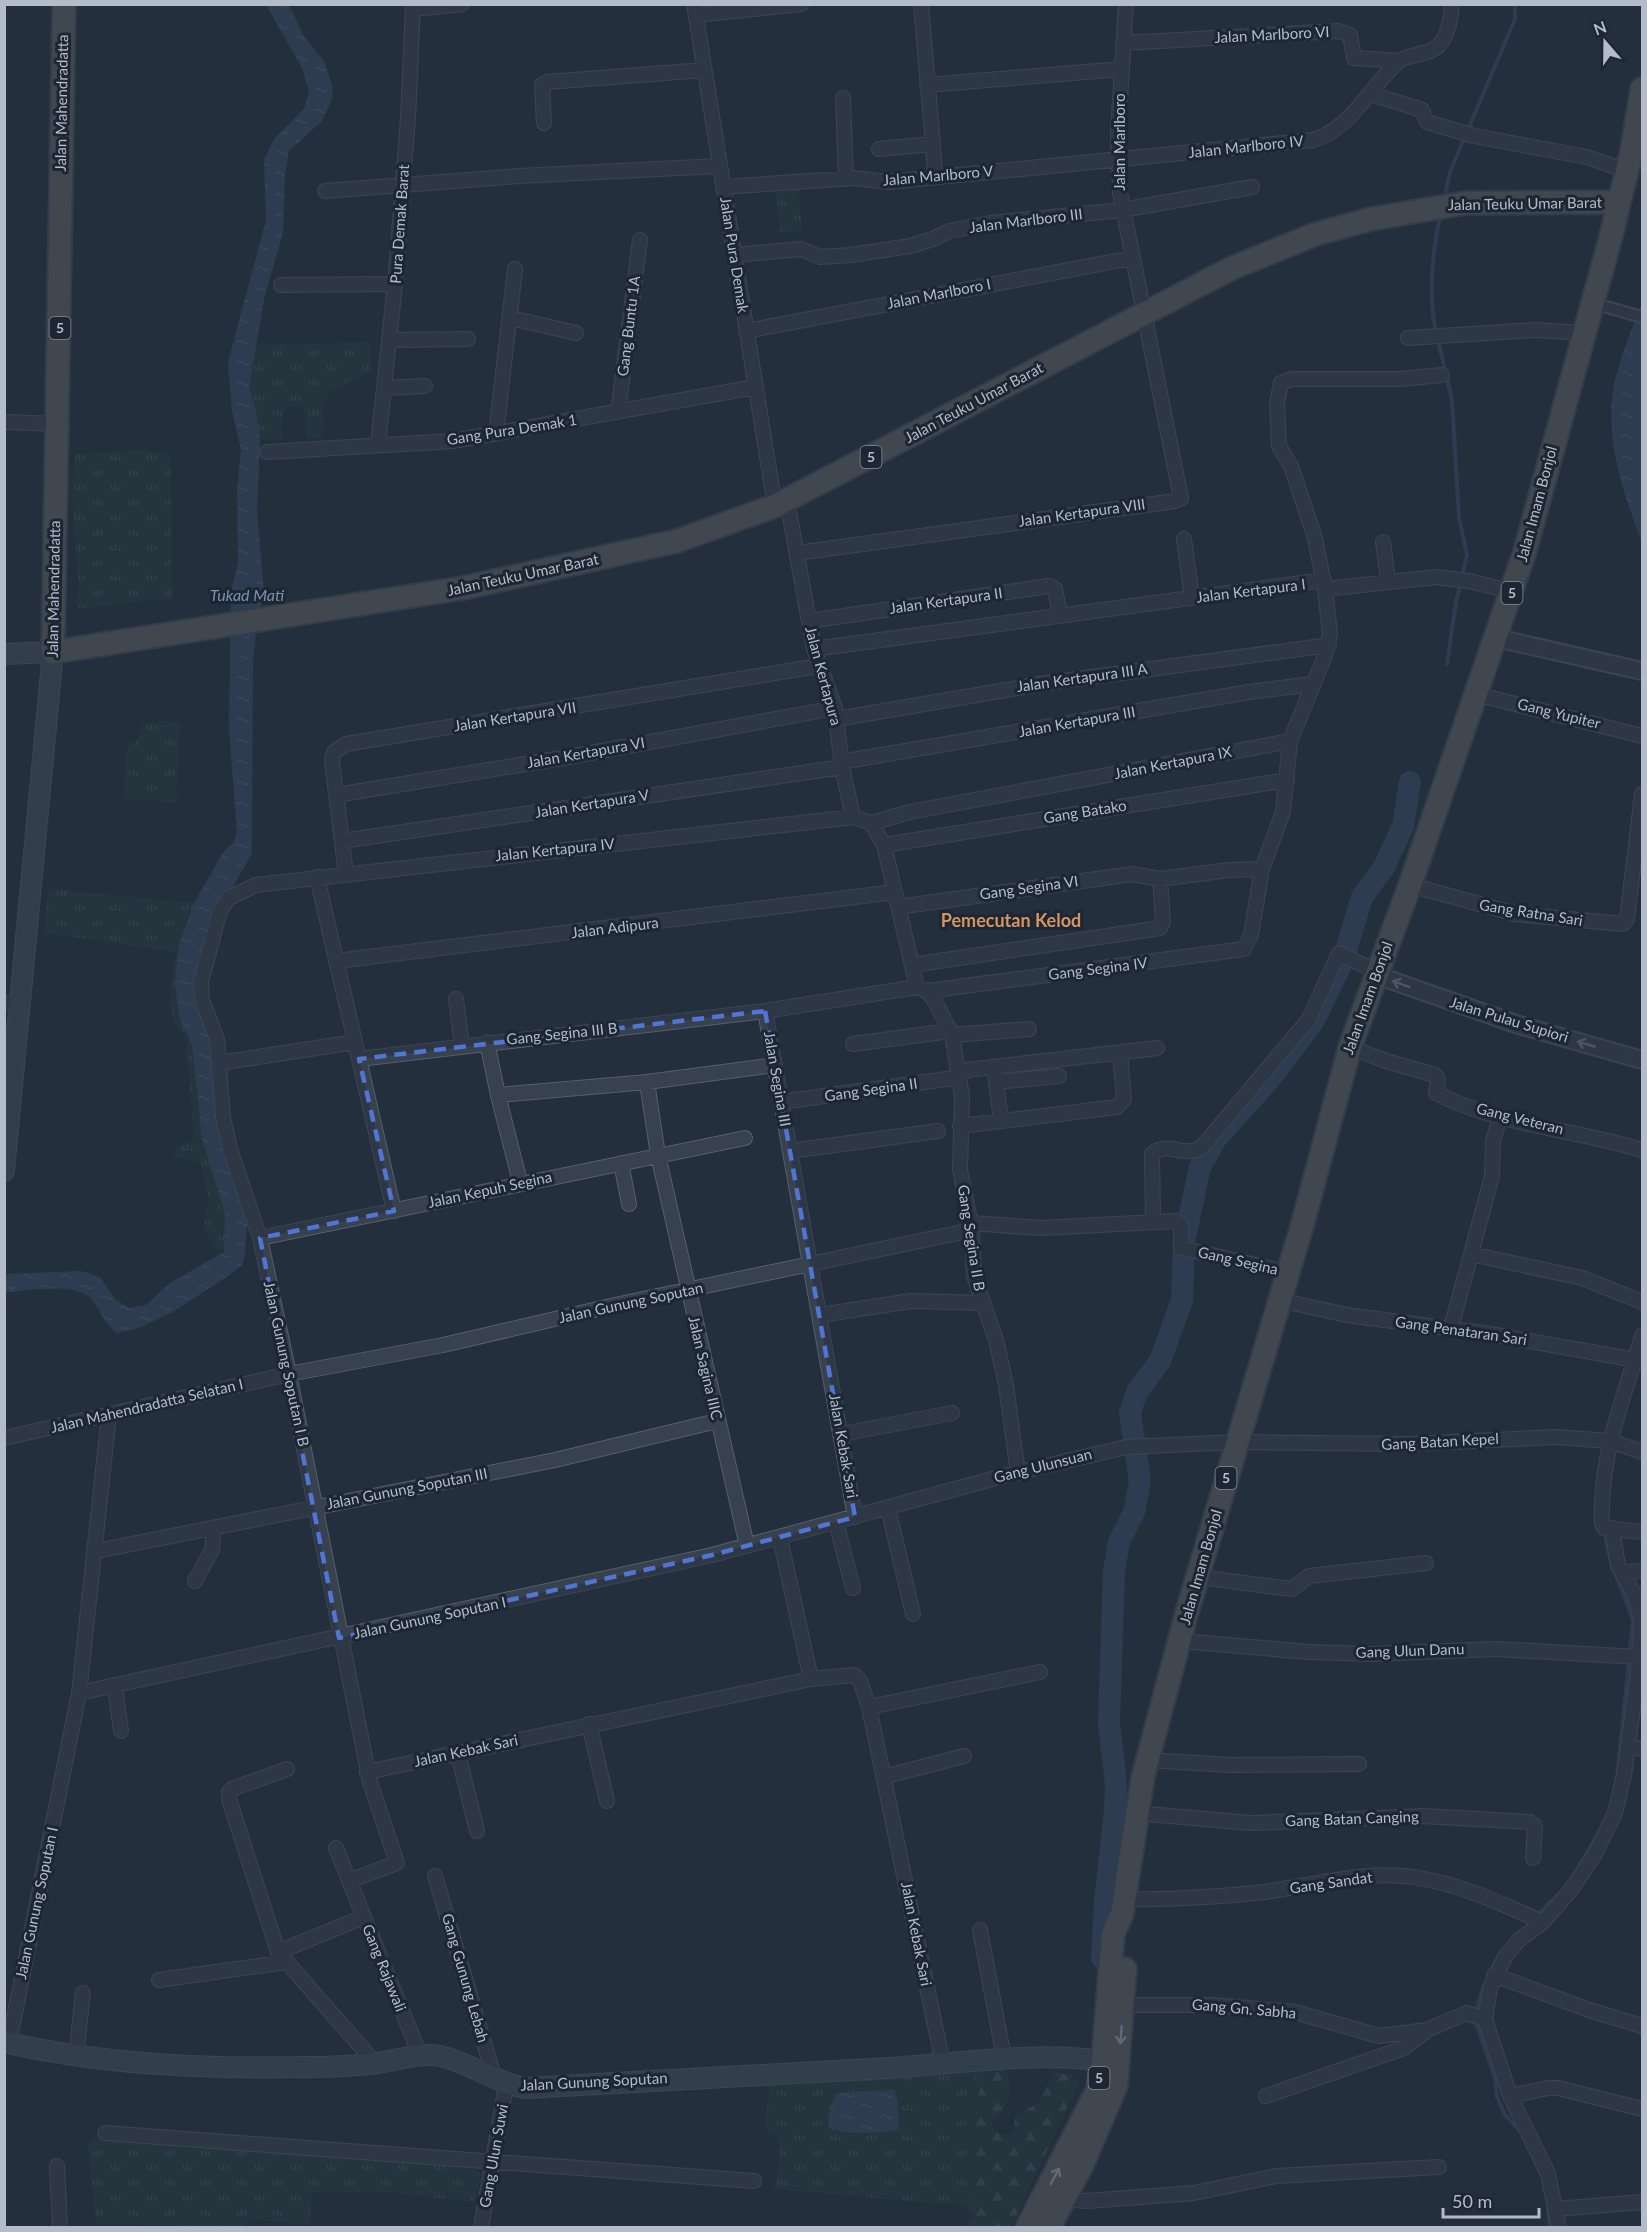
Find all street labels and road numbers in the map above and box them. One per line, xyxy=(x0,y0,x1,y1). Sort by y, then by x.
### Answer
street label: Jalan Marlboro VI xyxy=(1214,22,1330,46)
street label: Jalan Mahendradatta xyxy=(51,34,71,172)
street label: Jalan Marlboro xyxy=(1110,93,1128,191)
street label: Jalan Marlboro IV xyxy=(1187,131,1305,161)
street label: Jalan Marlboro V xyxy=(882,161,995,189)
street label: Pura Demak Barat xyxy=(386,163,412,284)
street label: Jalan Teuku Umar Barat xyxy=(1448,193,1603,213)
street label: Jalan Pura Demak xyxy=(717,196,753,315)
street label: Jalan Marlboro III xyxy=(968,204,1083,236)
street label: Gang Buntu 1A xyxy=(613,274,643,377)
street label: Jalan Marlboro I xyxy=(885,274,992,312)
road number: 5 xyxy=(50,317,70,339)
street label: Jalan Teuku Umar Barat xyxy=(901,358,1046,446)
street label: Gang Pura Demak 1 xyxy=(445,410,578,448)
street label: Jalan Imam Bonjol xyxy=(1512,444,1560,563)
road number: 5 xyxy=(860,446,882,468)
street label: Jalan Kertapura VIII xyxy=(1017,494,1146,530)
street label: Jalan Mahendradatta xyxy=(43,520,63,658)
street label: Jalan Teuku Umar Barat xyxy=(446,549,601,599)
street label: Jalan Kertapura I xyxy=(1195,574,1307,606)
road number: 5 xyxy=(1502,582,1522,604)
street label: Jalan Kertapura II xyxy=(888,583,1004,617)
street label: Jalan Kertapura xyxy=(802,624,846,727)
street label: Jalan Kertapura III A xyxy=(1015,659,1149,695)
street label: Gang Yupiter xyxy=(1516,694,1603,732)
street label: Jalan Kertapura VII xyxy=(452,697,577,735)
street label: Jalan Kertapura III xyxy=(1017,702,1137,740)
street label: Jalan Kertapura VI xyxy=(525,733,646,771)
street label: Jalan Kertapura IX xyxy=(1112,742,1233,782)
street label: Jalan Kertapura V xyxy=(533,785,651,821)
street label: Gang Batako xyxy=(1042,796,1128,826)
street label: Jalan Kertapura IV xyxy=(494,834,616,864)
street label: Gang Segina VI xyxy=(978,871,1079,903)
street label: Gang Ratna Sari xyxy=(1478,895,1584,929)
street label: Jalan Adipura xyxy=(570,913,660,941)
street label: Jalan Imam Bonjol xyxy=(1338,939,1396,1057)
street label: Gang Segina IV xyxy=(1047,953,1149,983)
street label: Jalan Pulau Supiori xyxy=(1448,992,1571,1046)
street label: Gang Segina III B xyxy=(505,1018,618,1048)
street label: Jalan Segina III xyxy=(761,1030,795,1128)
street label: Gang Segina II xyxy=(823,1074,919,1104)
street label: Gang Veteran xyxy=(1475,1099,1566,1138)
street label: Jalan Kepuh Segina xyxy=(426,1167,553,1211)
street label: Gang Segina II B xyxy=(955,1183,989,1292)
street label: Gang Segina xyxy=(1196,1242,1280,1278)
street label: Jalan Gunung Soputan xyxy=(557,1278,705,1326)
street label: Jalan Gunung Soputan I B xyxy=(261,1279,313,1448)
street label: Gang Penataran Sari xyxy=(1394,1312,1528,1348)
street label: Jalan Sagina IIIC xyxy=(685,1314,727,1421)
street label: Jalan Mahendradatta Selatan I xyxy=(49,1374,245,1436)
street label: Jalan Kebak Sari xyxy=(826,1392,862,1500)
street label: Gang Batan Kepel xyxy=(1381,1429,1499,1453)
street label: Gang Ulunsuan xyxy=(992,1444,1094,1486)
street label: Jalan Gunung Soputan III xyxy=(325,1464,489,1512)
road number: 5 xyxy=(1216,1467,1236,1489)
street label: Jalan Imam Bonjol xyxy=(1175,1507,1225,1626)
street label: Jalan Gunung Soputan I xyxy=(352,1592,508,1642)
street label: Gang Ulun Danu xyxy=(1355,1639,1465,1661)
street label: Jalan Kebak Sari xyxy=(412,1730,519,1770)
street label: Gang Batan Canging xyxy=(1285,1807,1419,1829)
street label: Jalan Gunung Soputan I xyxy=(11,1825,61,1981)
street label: Gang Sandat xyxy=(1288,1867,1374,1897)
street label: Jalan Kebak Sari xyxy=(898,1880,936,1987)
street label: Gang Gunung Lebah xyxy=(439,1911,493,2044)
street label: Gang Rajawali xyxy=(359,1921,411,2014)
street label: Gang Gn. Sabha xyxy=(1191,1994,1297,2022)
road number: 5 xyxy=(1088,2067,1110,2089)
street label: Jalan Gunung Soputan xyxy=(520,2068,668,2094)
street label: Gang Ulun Suwi xyxy=(475,2103,511,2209)

